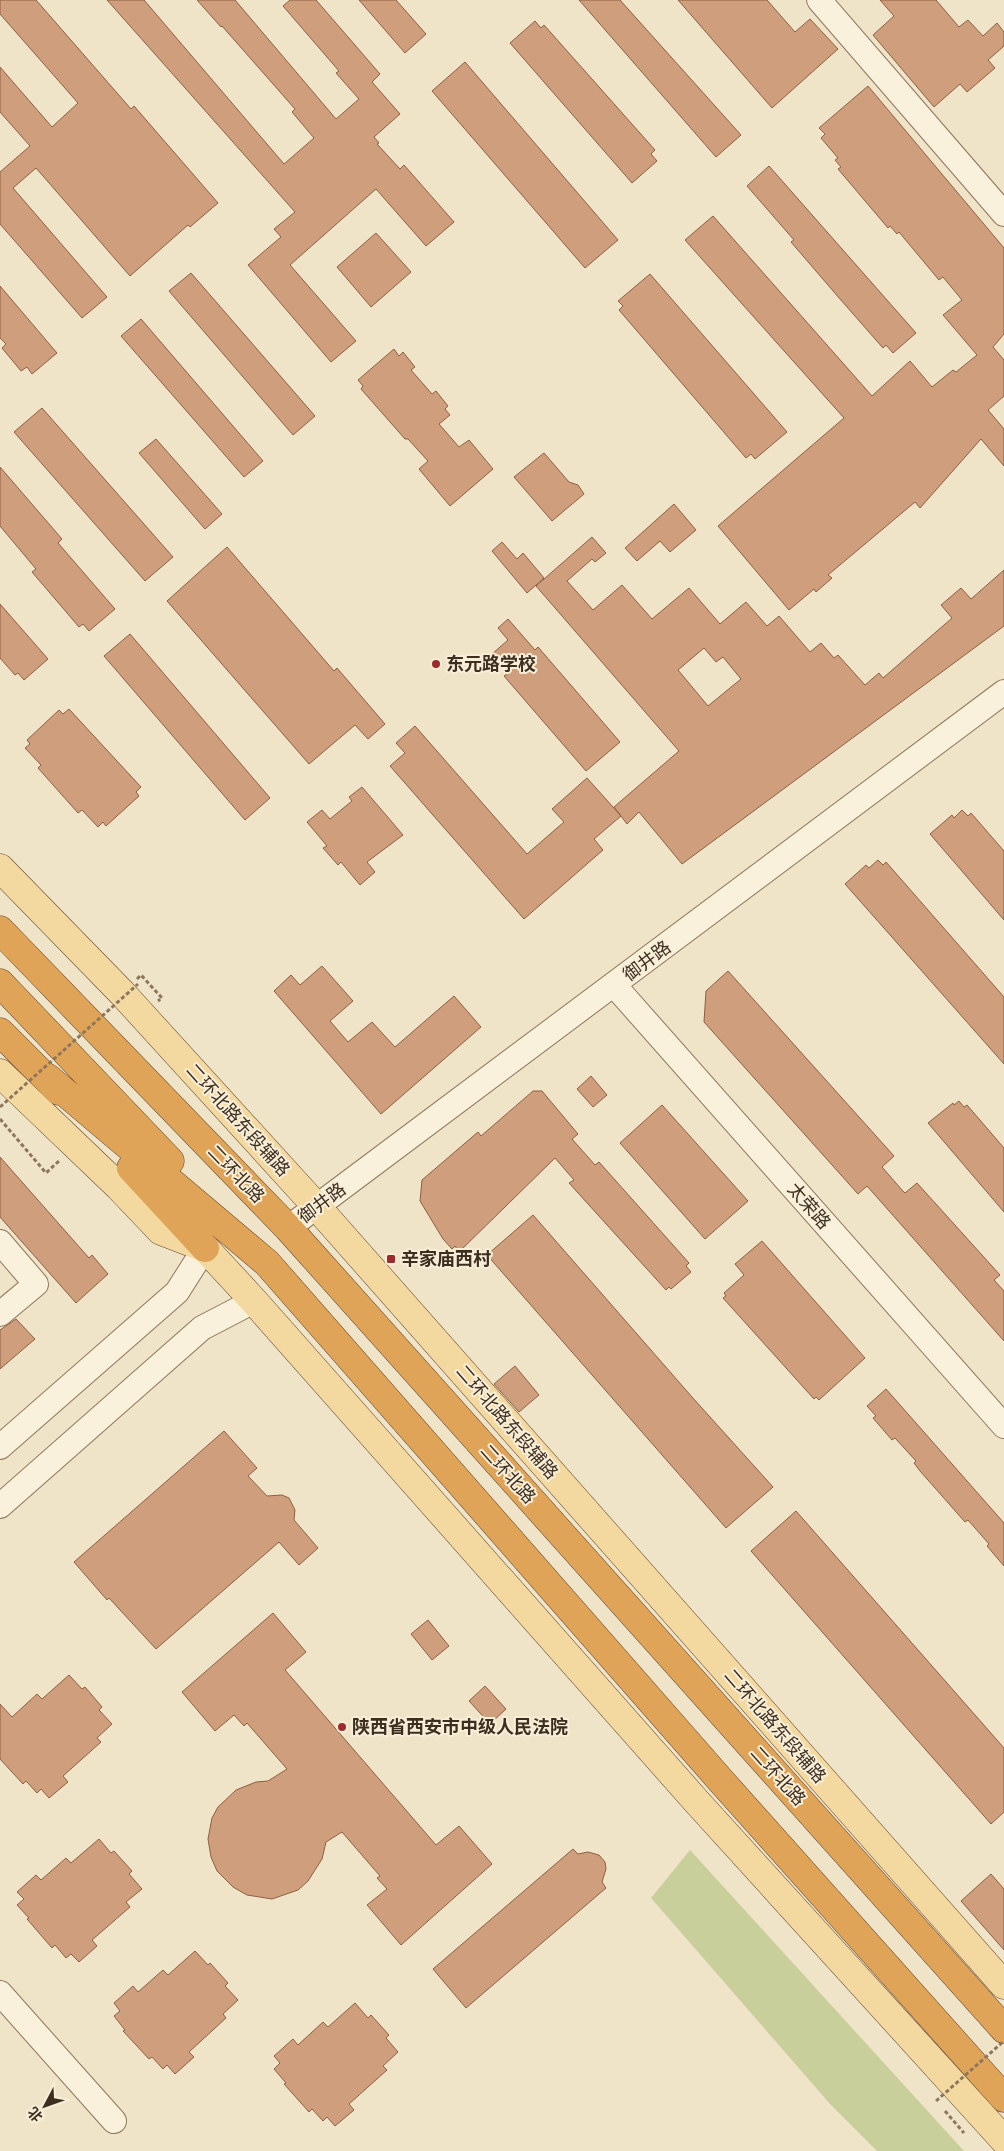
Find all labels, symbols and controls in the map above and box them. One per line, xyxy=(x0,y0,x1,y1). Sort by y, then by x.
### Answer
place label: 东元路学校 xyxy=(446,653,536,675)
marker: 东元路学校 xyxy=(430,658,442,670)
street label: 御井路 xyxy=(619,936,675,986)
street label: 二环北路东段辅路 xyxy=(182,1059,294,1181)
street label: 二环北路 xyxy=(203,1141,269,1207)
street label: 御井路 xyxy=(294,1178,350,1228)
street label: 太荣路 xyxy=(783,1178,835,1234)
place label: 辛家庙西村 xyxy=(401,1248,491,1270)
marker: 辛家庙西村 xyxy=(385,1253,397,1265)
street label: 二环北路东段辅路 xyxy=(452,1361,562,1483)
street label: 二环北路 xyxy=(476,1440,540,1508)
street label: 二环北路东段辅路 xyxy=(720,1665,830,1787)
place label: 陕西省西安市中级人民法院 xyxy=(352,1716,568,1738)
marker: 陕西省西安市中级人民法院 xyxy=(336,1721,348,1733)
street label: 二环北路 xyxy=(746,1742,810,1810)
north arrow xyxy=(20,2081,70,2131)
text: 北 xyxy=(25,2103,47,2125)

